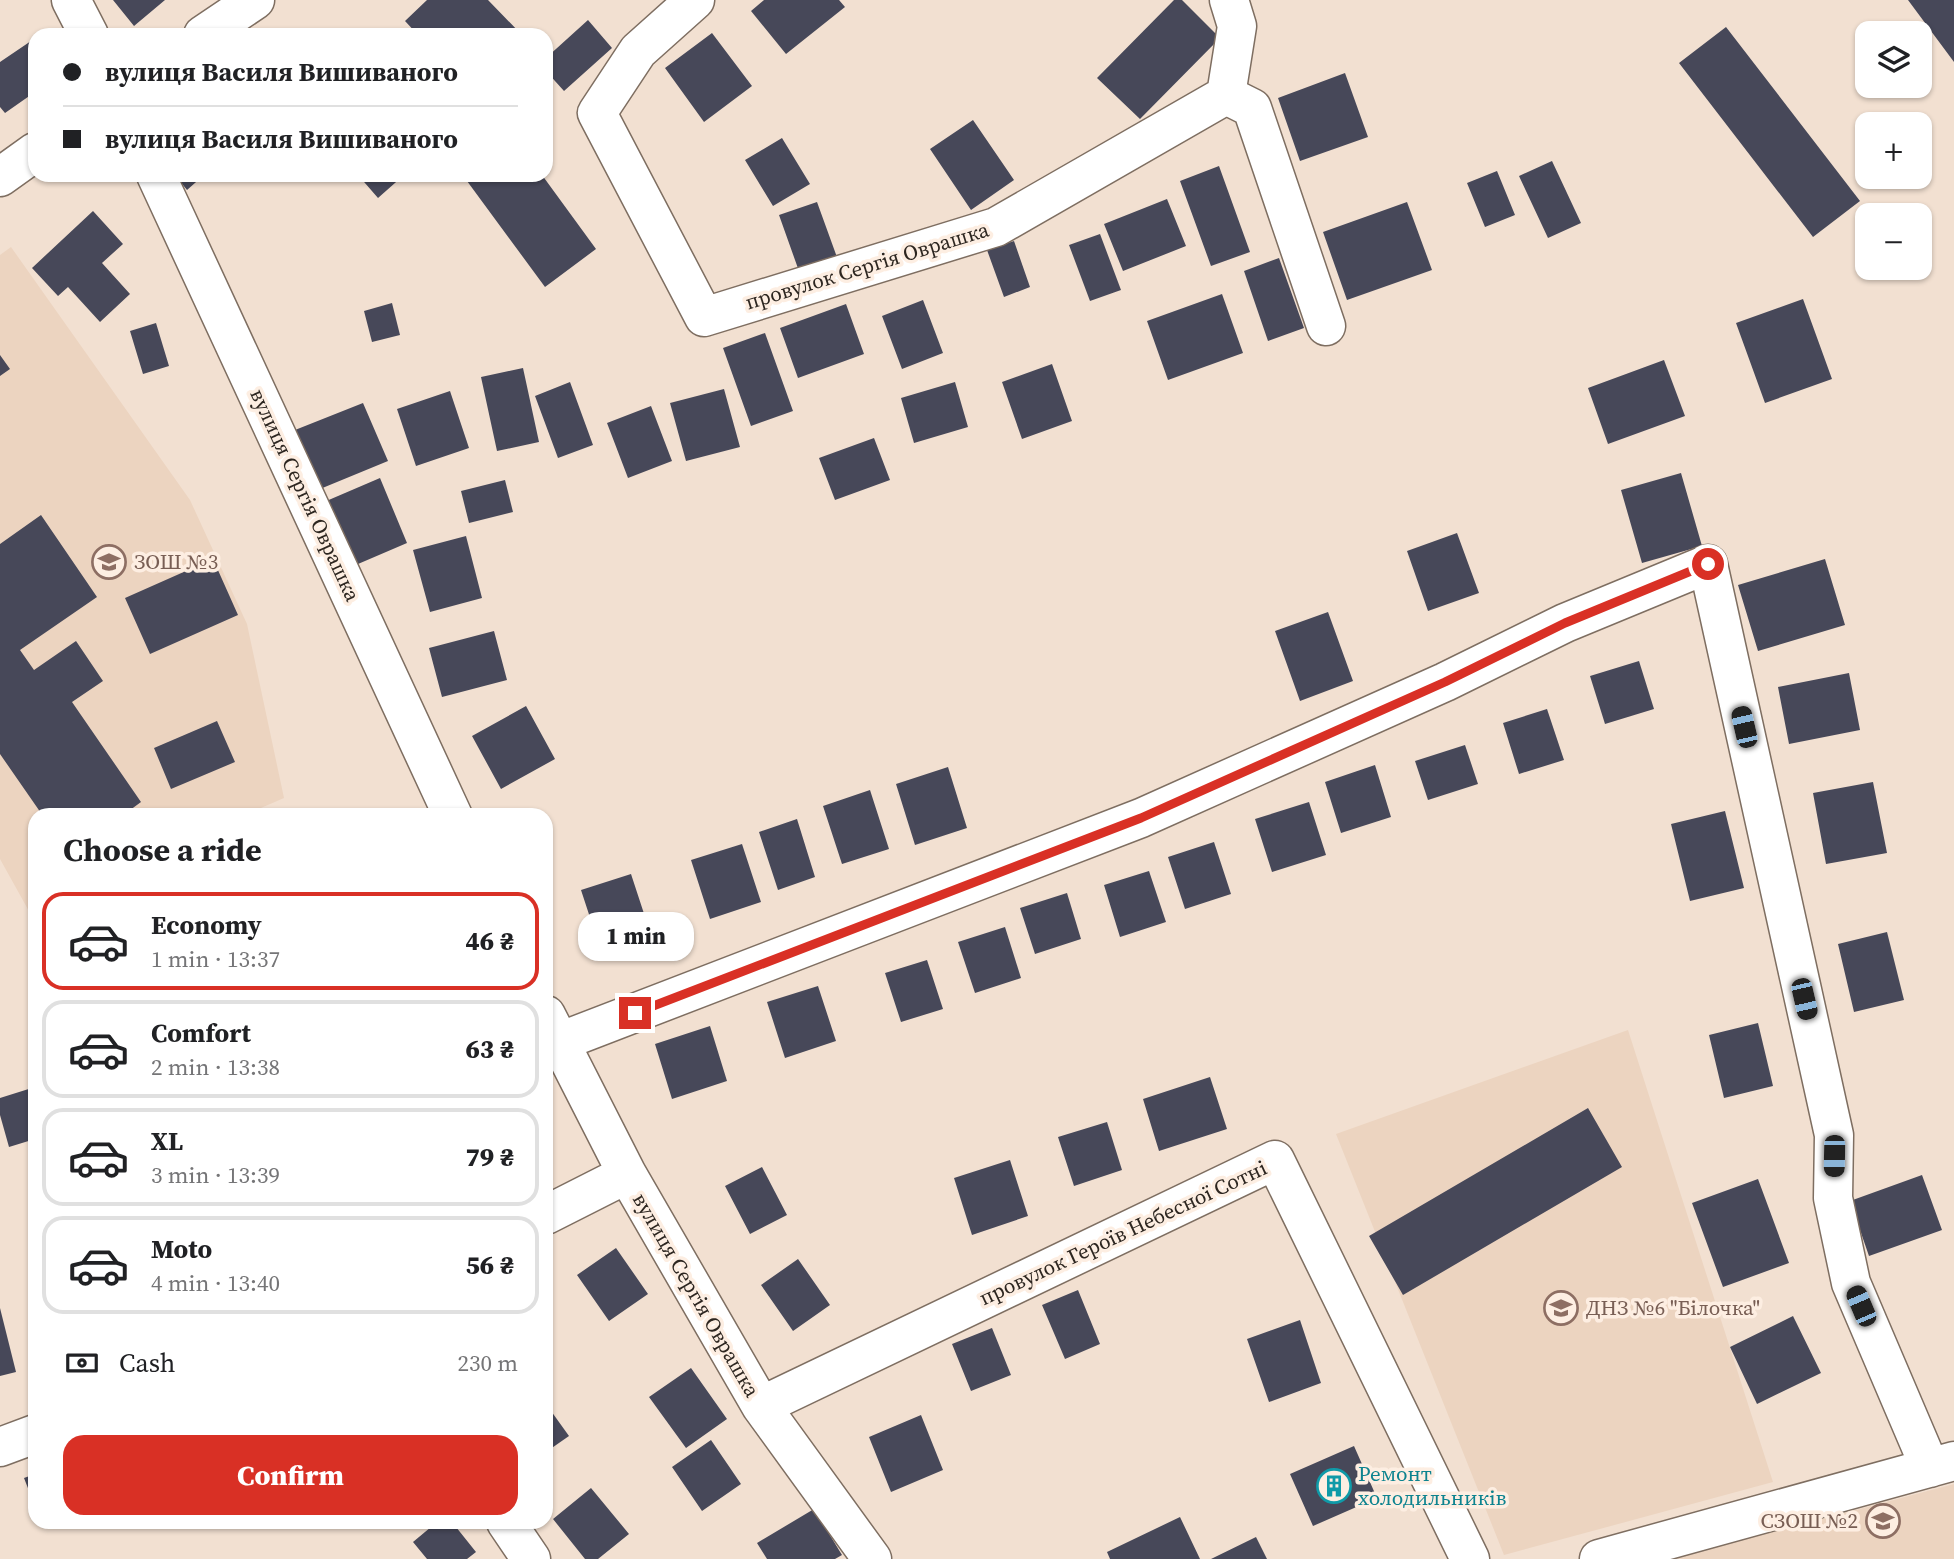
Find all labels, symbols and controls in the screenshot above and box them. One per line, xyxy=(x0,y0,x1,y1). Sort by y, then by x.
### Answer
map controls xyxy=(1855,21,1932,280)
button: layers xyxy=(1855,21,1932,98)
text: вулиця Василя Вишиваного xyxy=(105,54,458,90)
button: + xyxy=(1855,112,1932,189)
text: вулиця Василя Вишиваного xyxy=(105,121,458,157)
button: − xyxy=(1855,203,1932,280)
street label: провулок Сергія Оврашка xyxy=(741,215,993,316)
street label: вулиця Сергія Оврашка xyxy=(243,384,368,606)
school or university icon: ЗОШ №3 xyxy=(90,543,128,581)
place label: ЗОШ №3 xyxy=(134,547,218,576)
route start xyxy=(1692,548,1724,580)
car xyxy=(1730,704,1759,750)
text: Choose a ride xyxy=(63,828,262,872)
text: Economy xyxy=(151,907,262,943)
icon: car xyxy=(67,910,130,973)
callout: 1 min xyxy=(577,912,693,960)
text: 1 min xyxy=(606,920,666,952)
text: 46 ₴ xyxy=(466,923,514,959)
text: 1 min · 13:37 xyxy=(151,943,280,975)
car xyxy=(1790,976,1819,1022)
route end xyxy=(619,997,651,1029)
text: Comfort xyxy=(151,1015,251,1051)
icon: car xyxy=(67,1018,130,1081)
text: 63 ₴ xyxy=(466,1031,514,1067)
text: 2 min · 13:38 xyxy=(151,1051,280,1083)
text: XL xyxy=(151,1123,183,1159)
icon: car xyxy=(67,1126,130,1189)
car xyxy=(1824,1135,1845,1177)
text: 79 ₴ xyxy=(466,1139,514,1175)
street label: провулок Героїв Небесної Сотні xyxy=(974,1153,1271,1312)
text: 3 min · 13:39 xyxy=(151,1159,280,1191)
street label: вулиця Сергія Оврашка xyxy=(626,1187,767,1403)
text: Moto xyxy=(151,1231,212,1267)
icon: car xyxy=(67,1234,130,1297)
text: 56 ₴ xyxy=(466,1247,514,1283)
text: 4 min · 13:40 xyxy=(151,1267,280,1299)
car xyxy=(1844,1283,1879,1329)
school or university icon: ДНЗ №6 "Білочка" xyxy=(1542,1289,1580,1327)
place label: ДНЗ №6 "Білочка" xyxy=(1586,1293,1760,1322)
icon: cash xyxy=(63,1344,101,1382)
text: Cash xyxy=(119,1345,175,1381)
text: 230 m xyxy=(457,1347,518,1379)
button: Confirm xyxy=(63,1435,518,1515)
place label: Ремонт холодильників xyxy=(1358,1459,1506,1512)
building icon: Ремонт холодильників xyxy=(1315,1467,1353,1505)
school or university icon: СЗОШ №2 xyxy=(1864,1502,1902,1540)
place label: СЗОШ №2 xyxy=(1761,1506,1858,1535)

